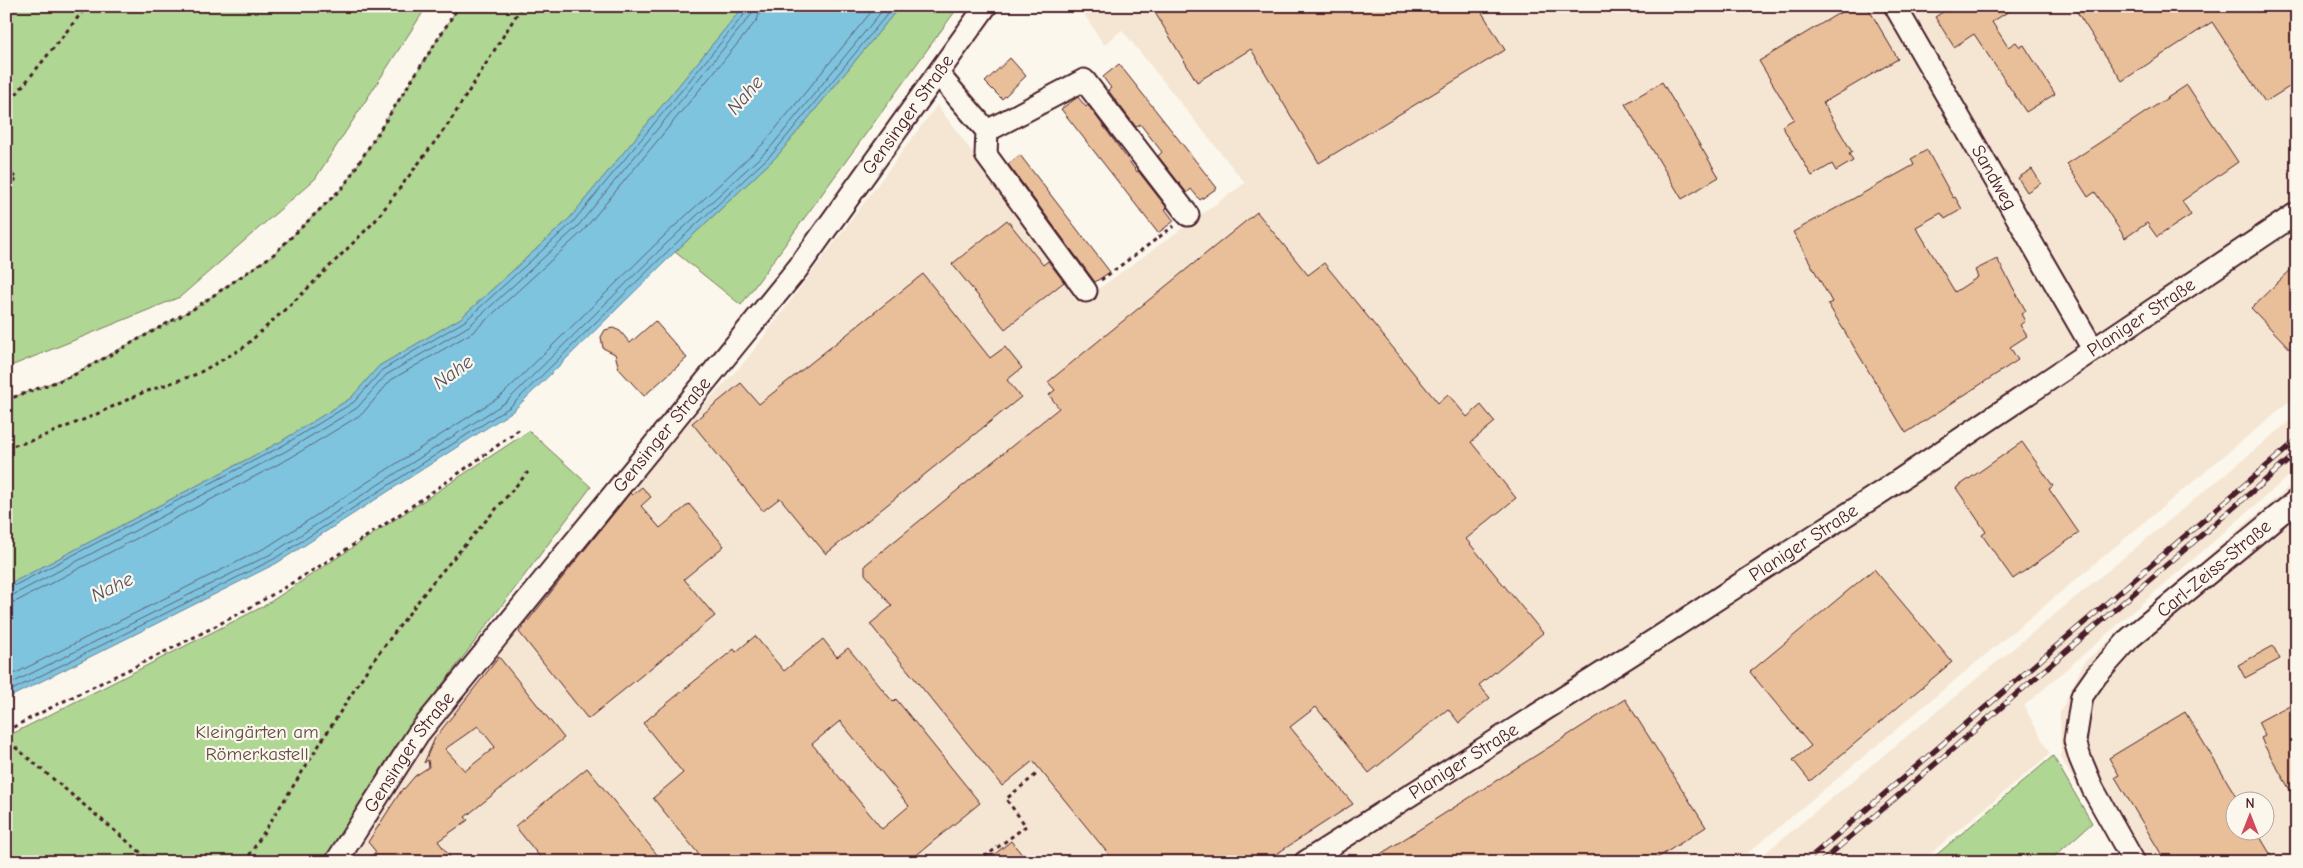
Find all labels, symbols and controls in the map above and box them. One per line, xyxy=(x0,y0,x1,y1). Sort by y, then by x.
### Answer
street label: Gensinger Straße xyxy=(858,50,958,179)
water label: Nahe xyxy=(722,71,768,119)
street label: Sandweg xyxy=(1967,141,2021,214)
street label: Planiger Straße xyxy=(2083,273,2200,362)
water label: Nahe xyxy=(428,350,478,394)
street label: Gensinger Straße xyxy=(608,373,715,497)
street label: Planiger Straße xyxy=(1745,499,1862,586)
street label: Carl-Zeiss-Straße xyxy=(2152,515,2276,622)
water label: Nahe xyxy=(87,567,137,607)
street label: Gensinger Straße xyxy=(360,687,459,817)
street label: Planiger Straße xyxy=(1405,718,1523,804)
park label: Kleingärten am Römerkastell xyxy=(195,721,319,765)
north arrow xyxy=(2226,790,2276,840)
text: N xyxy=(2245,795,2255,812)

